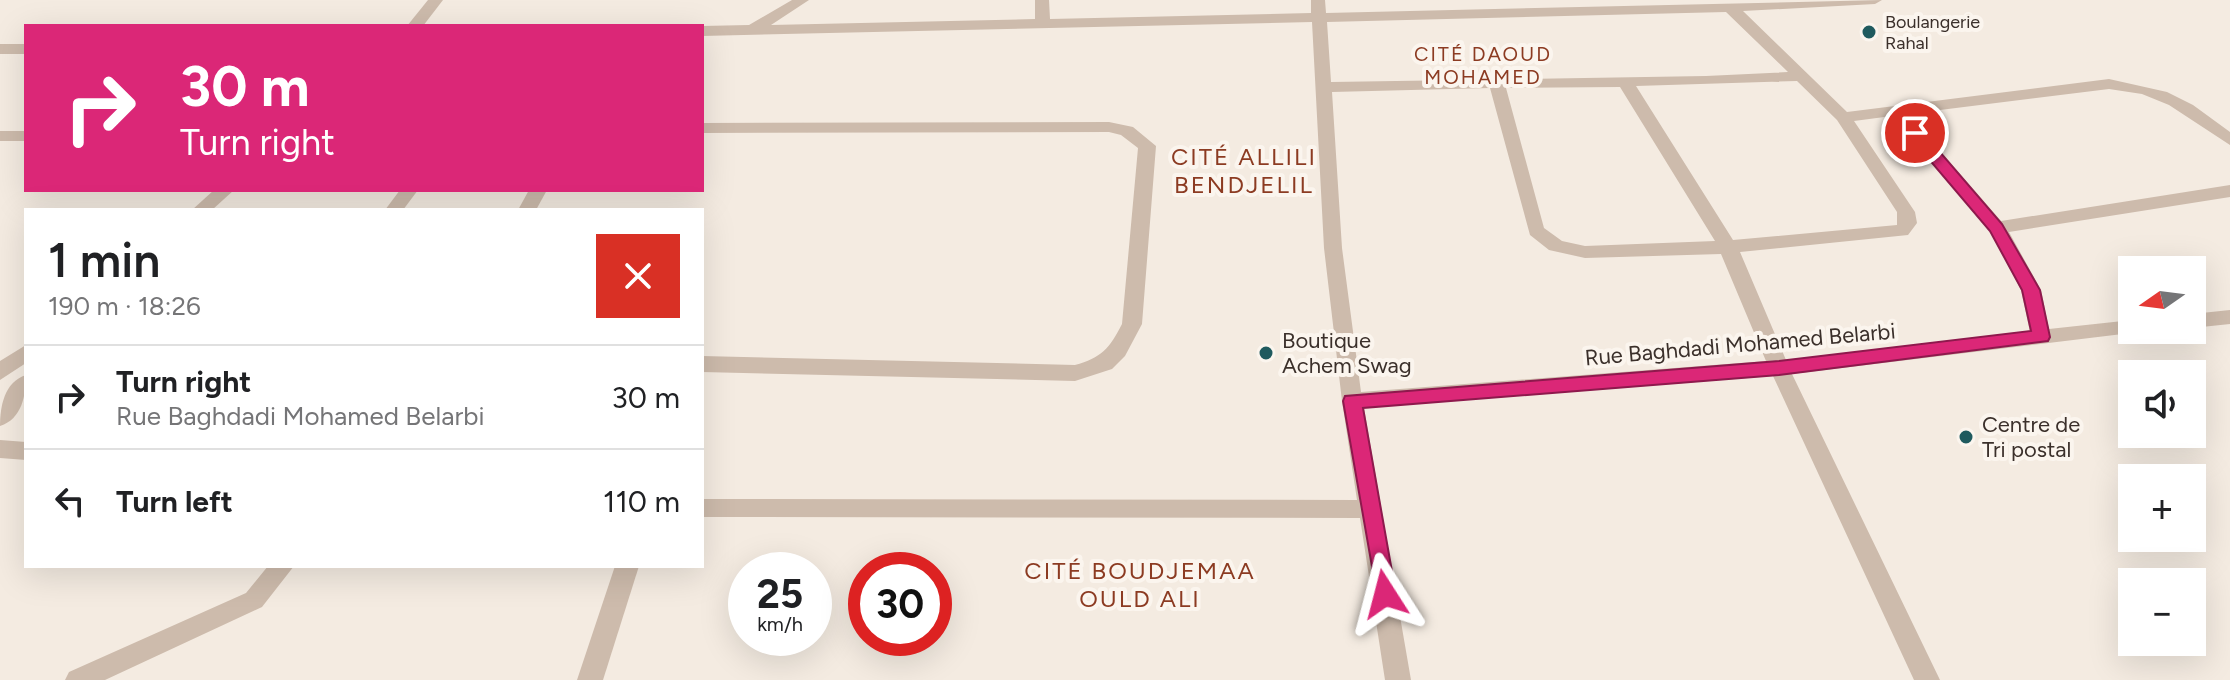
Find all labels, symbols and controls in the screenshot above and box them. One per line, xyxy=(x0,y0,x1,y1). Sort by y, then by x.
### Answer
place label: Boulangerie Rahal xyxy=(1885,11,1980,54)
marker: Boulangerie Rahal xyxy=(1860,23,1878,41)
district label: CITÉ DAOUD MOHAMED xyxy=(1414,42,1552,89)
text: 30 m xyxy=(180,53,310,120)
icon: right xyxy=(48,56,152,160)
pin xyxy=(1881,99,1949,167)
icon: arrive xyxy=(1893,111,1937,155)
text: Turn right xyxy=(180,121,335,164)
district label: CITÉ ALLILI BENDJELIL xyxy=(1171,142,1317,199)
text: 1 min xyxy=(48,231,160,289)
button: close xyxy=(596,234,680,318)
north arrow xyxy=(2118,256,2206,344)
map controls xyxy=(2118,256,2206,656)
text: 190 m · 18:26 xyxy=(48,290,201,322)
street label: Rue Baghdadi Mohamed Belarbi xyxy=(1584,317,1897,372)
place label: Boutique Achem Swag xyxy=(1282,327,1412,379)
marker: Boutique Achem Swag xyxy=(1257,344,1275,362)
button: sound xyxy=(2118,360,2206,448)
text: Turn right xyxy=(116,363,251,400)
icon: right xyxy=(48,375,92,419)
text: 30 m xyxy=(612,379,680,416)
text: Rue Baghdadi Mohamed Belarbi xyxy=(116,400,484,432)
place label: Centre de Tri postal xyxy=(1982,411,2080,463)
marker: Centre de Tri postal xyxy=(1957,428,1975,446)
button: + xyxy=(2118,464,2206,552)
icon: left xyxy=(48,479,92,523)
text: Turn left xyxy=(116,483,233,520)
text: 110 m xyxy=(603,483,680,520)
speed limit sign: 30 xyxy=(848,552,952,656)
position arrow xyxy=(1343,552,1427,636)
district label: CITÉ BOUDJEMAA OULD ALI xyxy=(1024,556,1256,613)
button: − xyxy=(2118,568,2206,656)
text: 25 xyxy=(757,570,803,618)
text: km/h xyxy=(757,612,803,636)

